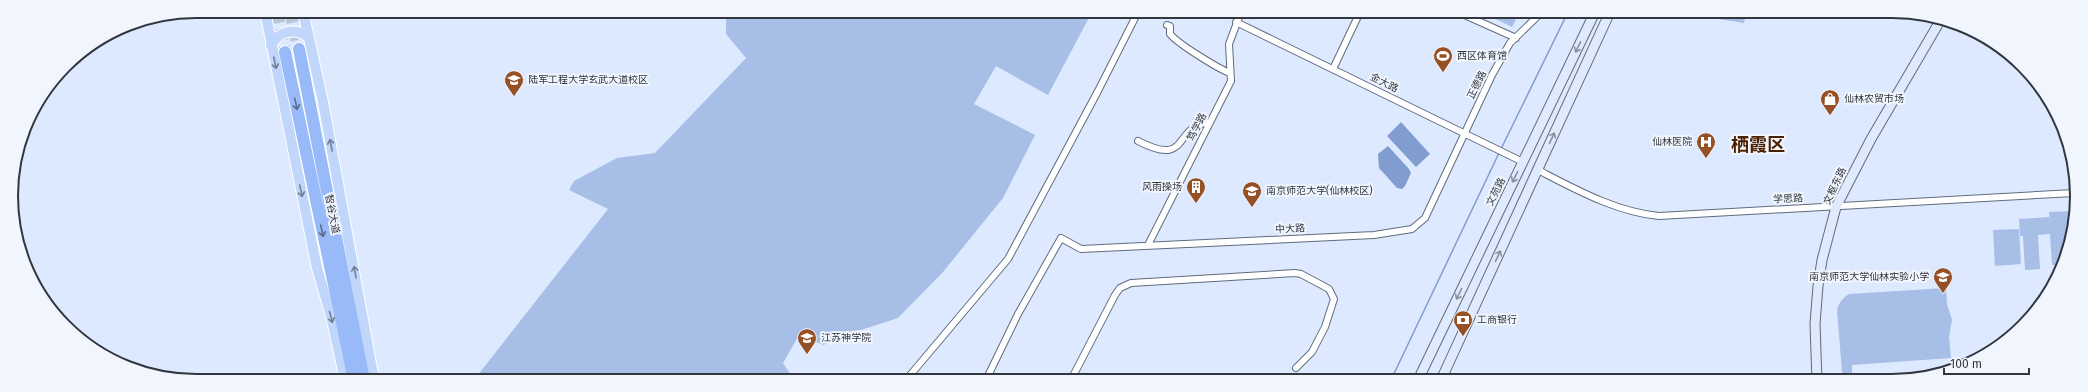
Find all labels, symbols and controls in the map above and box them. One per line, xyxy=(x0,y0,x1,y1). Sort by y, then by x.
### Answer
one-way arrow xyxy=(1574,41,1581,53)
sports icon: 西区体育馆 xyxy=(1432,45,1454,73)
place label: 西区体育馆 xyxy=(1457,50,1507,62)
one-way arrow xyxy=(271,56,279,69)
school or university icon: 陆军工程大学玄武大道校区 xyxy=(503,69,525,97)
street label: 正德路 xyxy=(1465,69,1489,101)
street label: 金大路 xyxy=(1368,71,1400,95)
place label: 陆军工程大学玄武大道校区 xyxy=(528,74,648,86)
shop icon: 仙林农贸市场 xyxy=(1819,88,1841,116)
place label: 仙林农贸市场 xyxy=(1844,93,1904,105)
one-way arrow xyxy=(292,97,300,110)
street label: 笃学路 xyxy=(1185,111,1209,143)
hospital icon: 仙林医院 xyxy=(1695,131,1717,159)
one-way arrow xyxy=(1549,132,1557,144)
district label: 栖霞区 xyxy=(1731,134,1785,156)
place label: 仙林医院 xyxy=(1652,136,1692,148)
one-way arrow xyxy=(326,138,334,151)
street label: 文枢东路 xyxy=(1821,165,1849,207)
one-way arrow xyxy=(1511,171,1518,183)
building icon: 风雨操场 xyxy=(1185,176,1207,204)
street label: 文苑路 xyxy=(1484,176,1508,208)
school or university icon: 南京师范大学(仙林校区) xyxy=(1241,180,1263,208)
place label: 风雨操场 xyxy=(1142,181,1182,193)
one-way arrow xyxy=(297,184,305,197)
place label: 南京师范大学(仙林校区) xyxy=(1266,184,1372,197)
street label: 学思路 xyxy=(1773,192,1803,206)
street label: 智谷大道 xyxy=(322,193,342,235)
street label: 中大路 xyxy=(1275,222,1305,236)
one-way arrow xyxy=(319,224,327,237)
one-way arrow xyxy=(1495,250,1502,262)
one-way arrow xyxy=(351,266,359,279)
school or university icon: 南京师范大学仙林实验小学 xyxy=(1932,266,1954,294)
place label: 南京师范大学仙林实验小学 xyxy=(1809,271,1929,283)
one-way arrow xyxy=(1455,288,1462,300)
bank icon: 工商银行 xyxy=(1452,309,1474,337)
one-way arrow xyxy=(328,310,335,323)
place label: 工商银行 xyxy=(1477,314,1517,326)
school or university icon: 江苏神学院 xyxy=(796,327,818,355)
place label: 江苏神学院 xyxy=(821,332,871,344)
scale bar xyxy=(1944,350,2029,376)
text: 100 m xyxy=(1950,357,1982,371)

